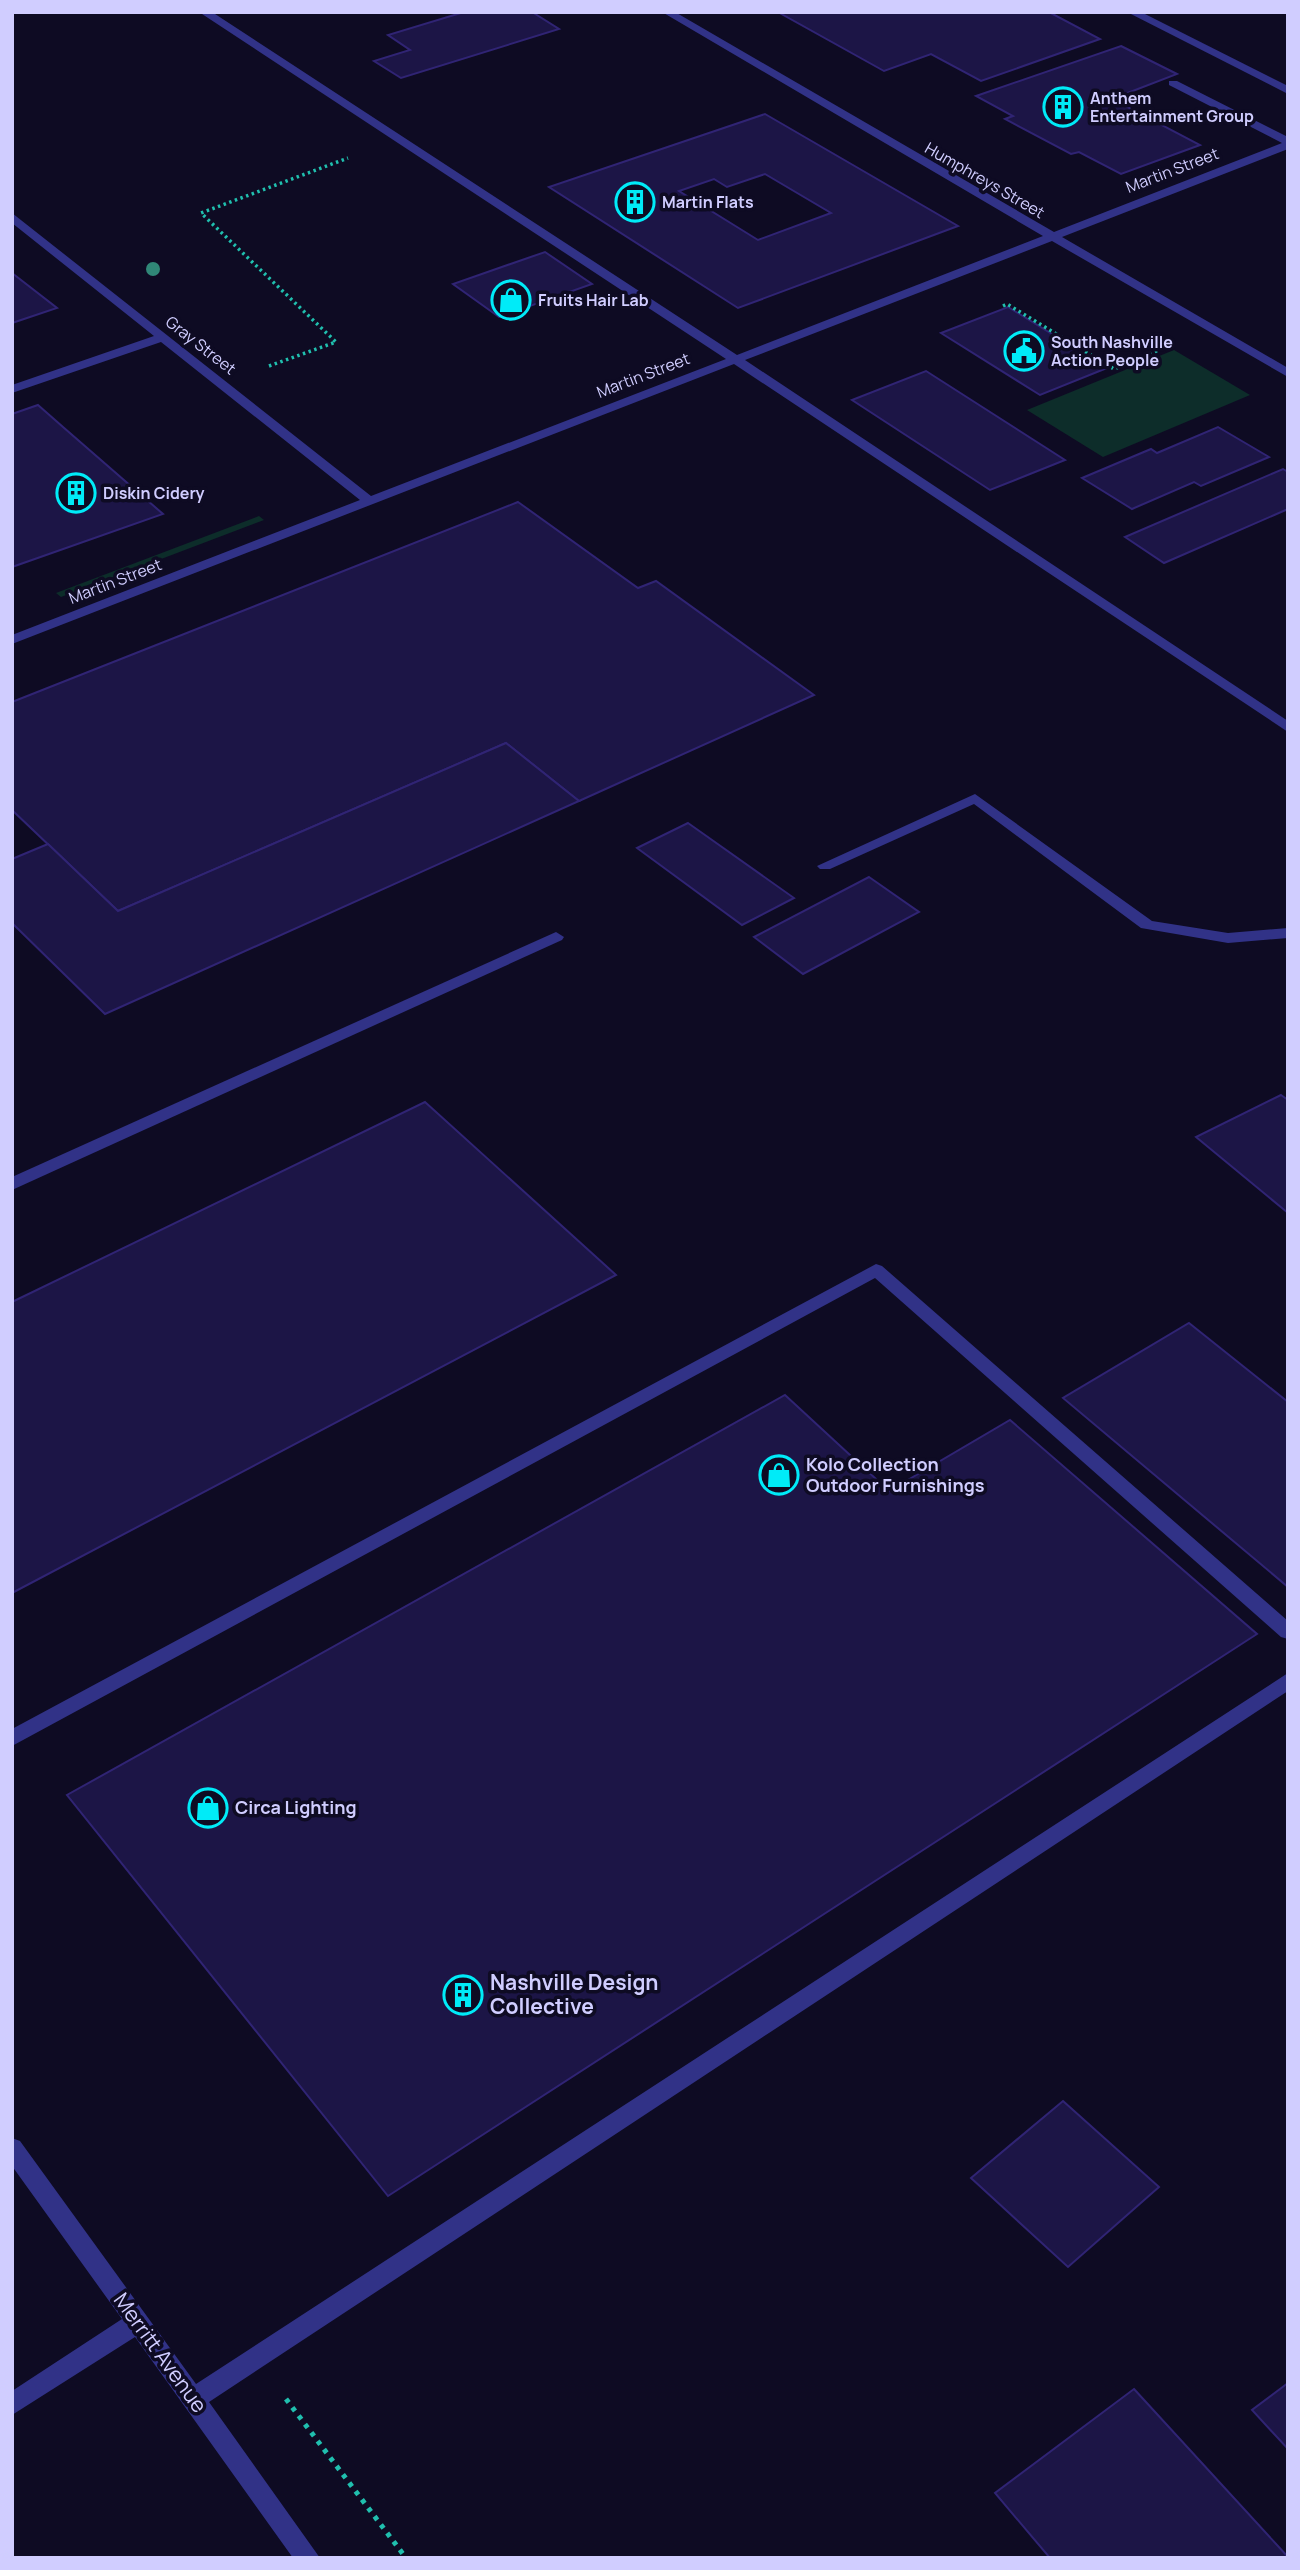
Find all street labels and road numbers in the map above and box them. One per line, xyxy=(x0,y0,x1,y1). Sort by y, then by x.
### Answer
street label: Humphreys Street xyxy=(921,137,1049,223)
street label: Martin Street xyxy=(1122,142,1222,198)
street label: Gray Street xyxy=(161,311,241,379)
street label: Martin Street xyxy=(593,347,693,403)
street label: Martin Street xyxy=(65,553,165,609)
street label: Merritt Avenue xyxy=(108,2287,214,2418)

